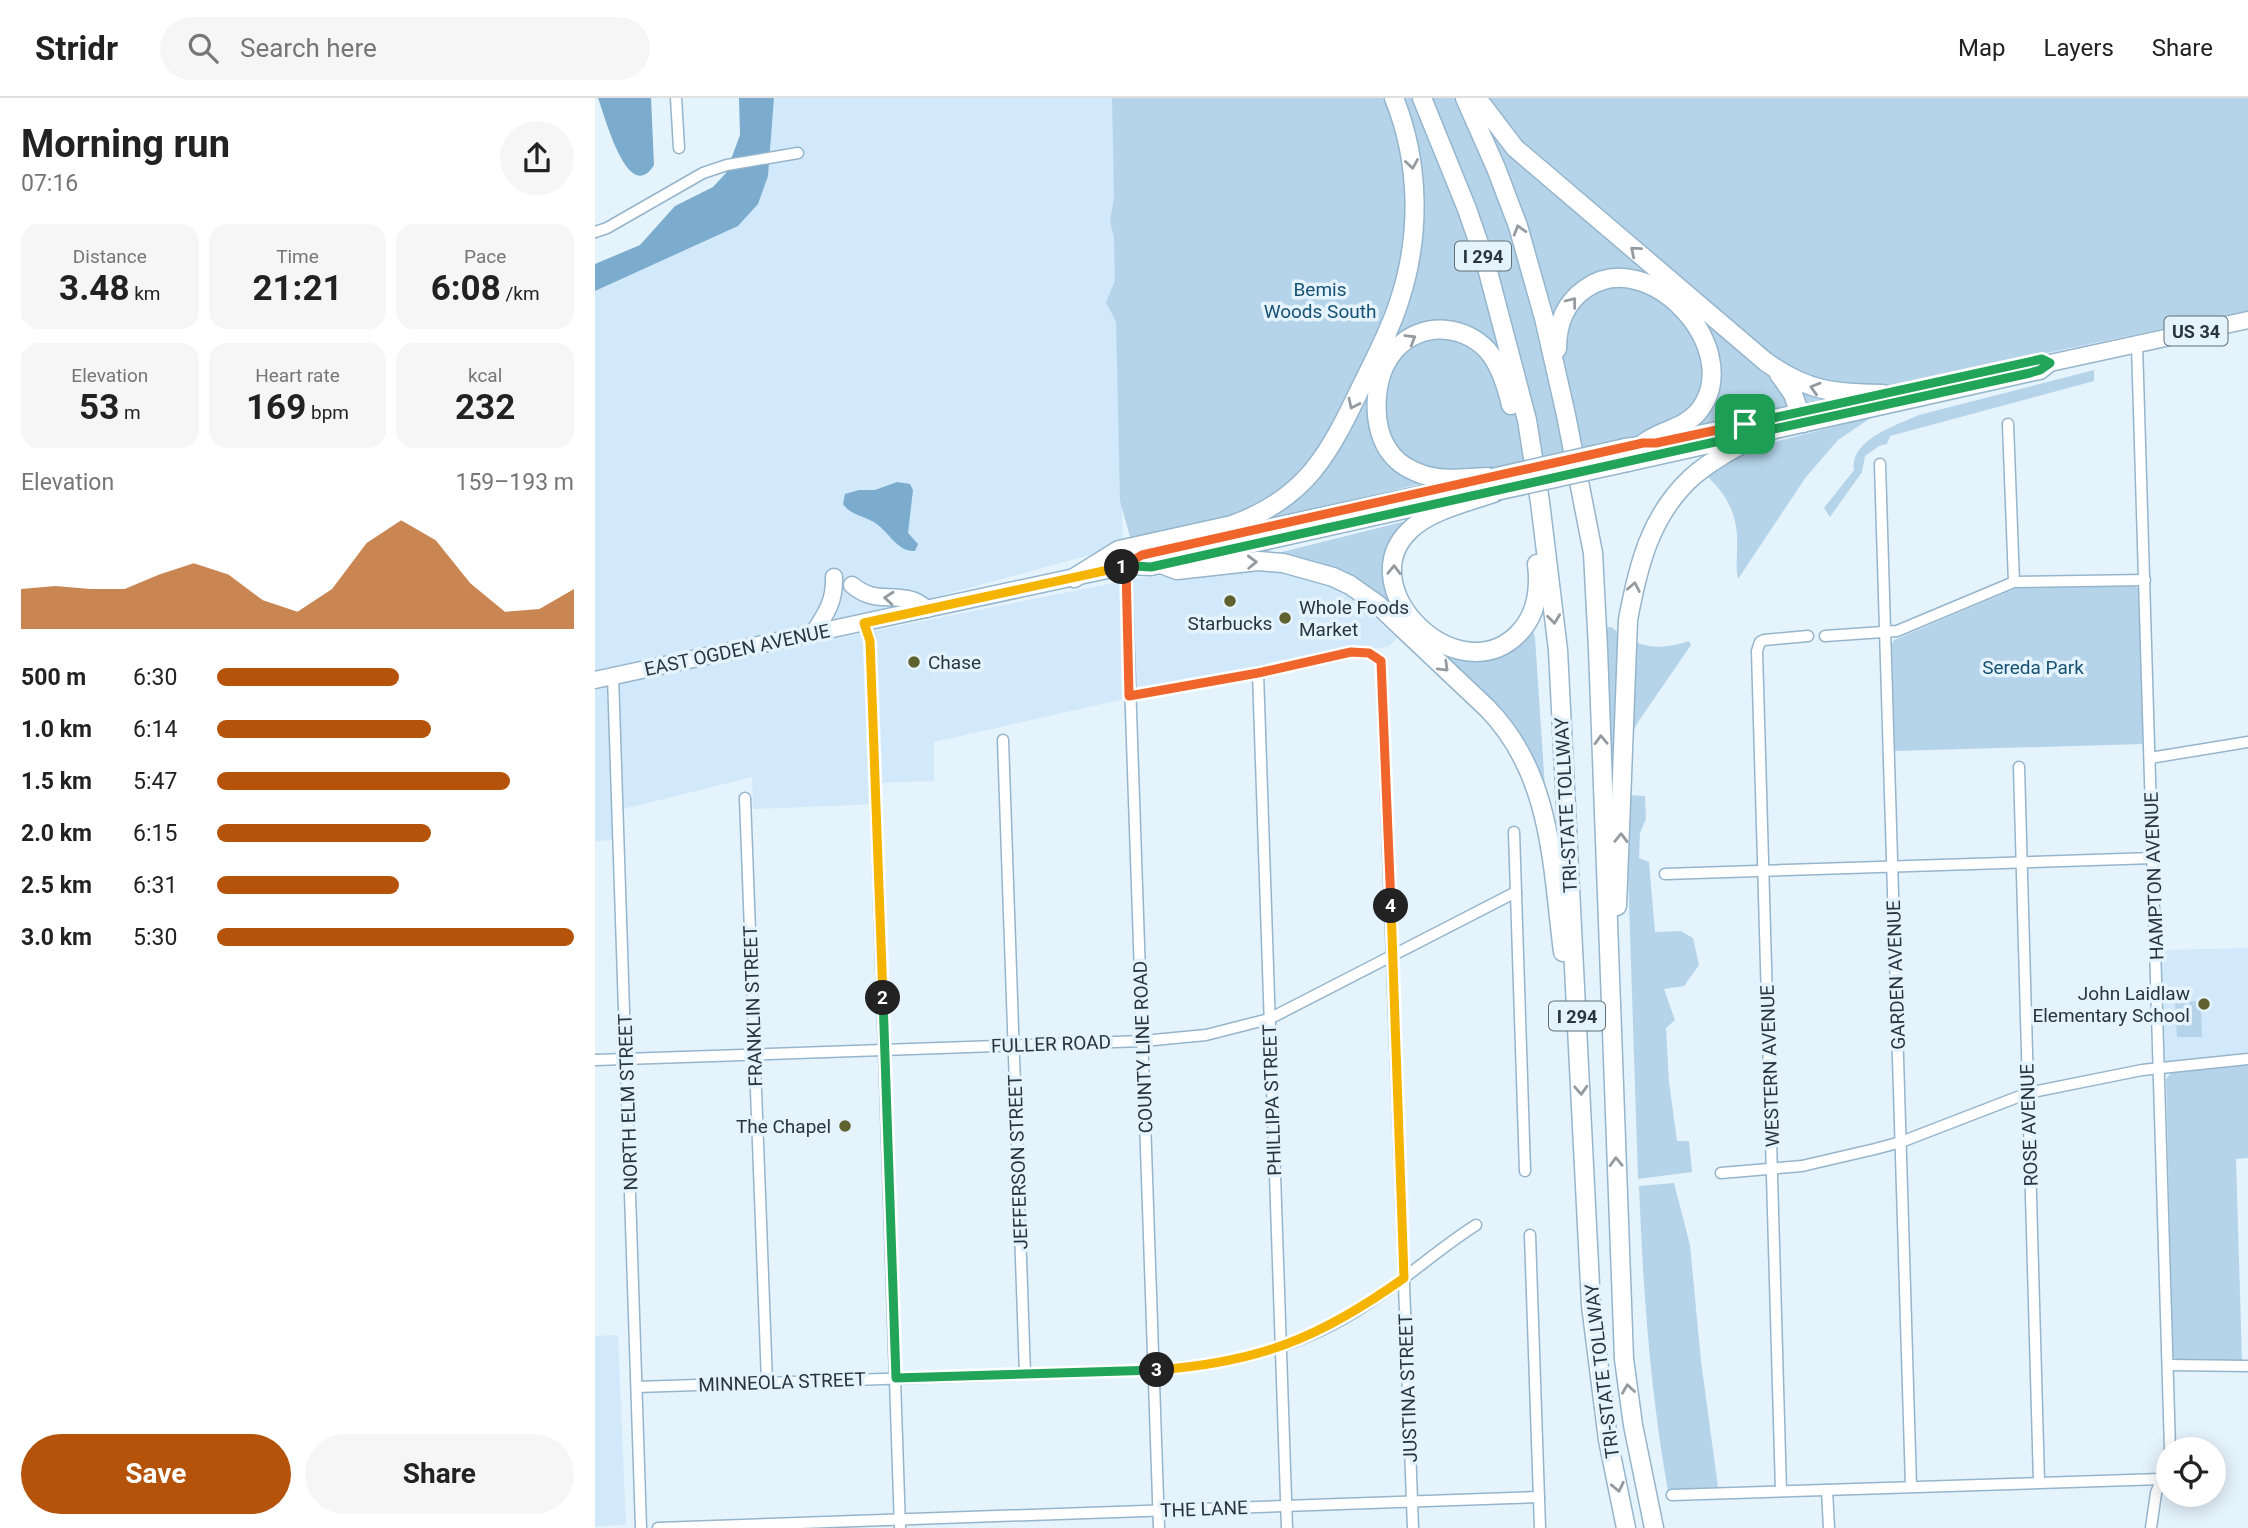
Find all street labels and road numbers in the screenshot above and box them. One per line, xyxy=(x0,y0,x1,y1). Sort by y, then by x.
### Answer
road number: I 294 xyxy=(1455,242,1511,271)
road number: US 34 xyxy=(2165,316,2227,345)
street label: EAST OGDEN AVENUE xyxy=(642,619,832,681)
street label: TRI-STATE TOLLWAY xyxy=(1550,716,1582,893)
street label: HAMPTON AVENUE xyxy=(2140,791,2168,960)
street label: GARDEN AVENUE xyxy=(1882,900,1910,1050)
street label: FRANKLIN STREET xyxy=(739,925,767,1087)
street label: COUNTY LINE ROAD xyxy=(1128,960,1158,1134)
street label: WESTERN AVENUE xyxy=(1756,984,1784,1147)
road number: I 294 xyxy=(1549,1001,1605,1030)
street label: NORTH ELM STREET xyxy=(613,1013,643,1191)
street label: PHILLIPA STREET xyxy=(1258,1024,1286,1176)
street label: FULLER ROAD xyxy=(991,1030,1111,1058)
street label: ROSE AVENUE xyxy=(2015,1063,2043,1187)
street label: JEFFERSON STREET xyxy=(1003,1074,1033,1250)
street label: TRI-STATE TOLLWAY xyxy=(1580,1282,1624,1460)
street label: JUSTINA STREET xyxy=(1394,1313,1422,1463)
street label: MINNEOLA STREET xyxy=(698,1368,866,1396)
street label: THE LANE xyxy=(1160,1496,1248,1522)

